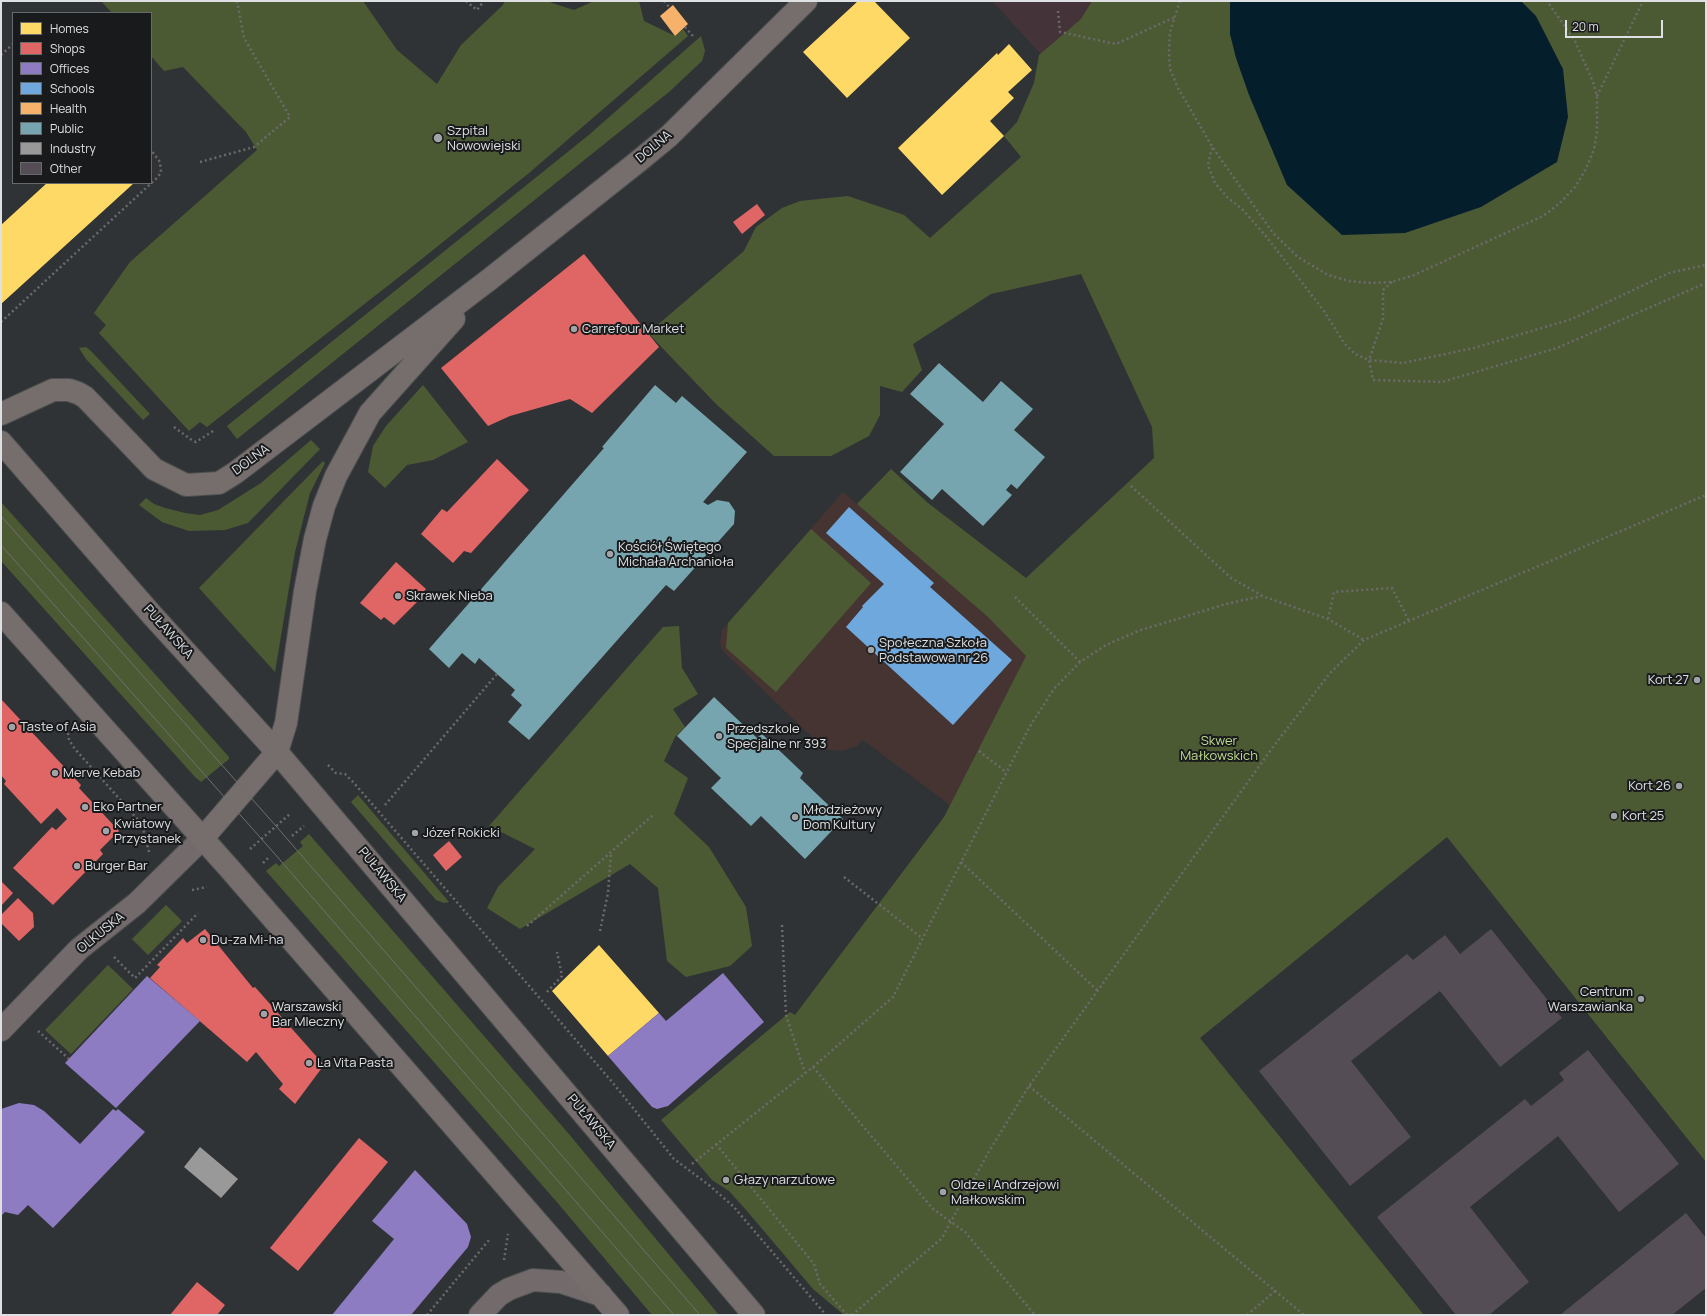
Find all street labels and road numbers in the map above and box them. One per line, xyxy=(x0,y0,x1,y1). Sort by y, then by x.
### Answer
street label: DOLNA xyxy=(633,128,675,166)
street label: DOLNA xyxy=(229,441,273,479)
street label: PUŁAWSKA xyxy=(140,602,196,662)
street label: PUŁAWSKA xyxy=(355,844,409,906)
street label: OLKUSKA xyxy=(74,909,128,957)
street label: PUŁAWSKA xyxy=(564,1091,618,1153)

